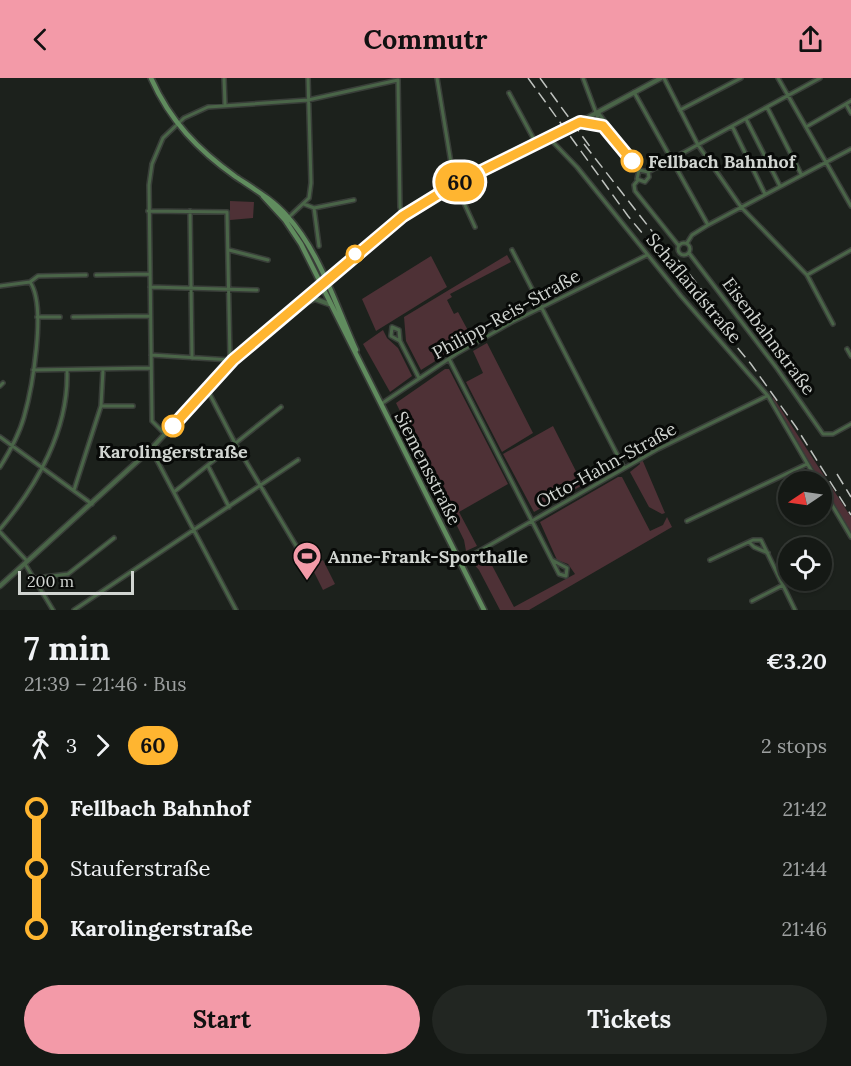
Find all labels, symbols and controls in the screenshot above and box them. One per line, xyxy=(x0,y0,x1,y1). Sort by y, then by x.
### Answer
text: Commutr xyxy=(363,22,488,56)
icon: back xyxy=(24,23,57,56)
icon: share xyxy=(794,23,827,56)
marker: Fellbach Bahnhof xyxy=(621,150,643,172)
place label: Fellbach Bahnhof xyxy=(648,150,797,173)
line badge: 60 xyxy=(433,162,487,202)
text: 60 xyxy=(447,169,473,196)
street label: Schaflandstraße xyxy=(641,228,747,348)
unlabelled marker xyxy=(346,245,364,263)
street label: Philipp-Reis-Straße xyxy=(428,264,584,364)
street label: Eisenbahnstraße xyxy=(717,273,821,399)
street label: Siemensstraße xyxy=(390,407,467,529)
marker: Karolingerstraße xyxy=(162,415,184,437)
street label: Otto-Hahn-Straße xyxy=(532,417,680,513)
place label: Karolingerstraße xyxy=(98,440,248,463)
north arrow xyxy=(778,471,832,525)
map controls xyxy=(778,471,832,591)
button: locate xyxy=(778,537,832,591)
sports icon: Anne-Frank-Sporthalle xyxy=(291,540,323,582)
place label: Anne-Frank-Sporthalle xyxy=(328,545,528,568)
scale bar xyxy=(18,568,134,596)
text: 200 m xyxy=(27,571,74,591)
text: 7 min xyxy=(24,627,110,669)
text: €3.20 xyxy=(766,647,827,675)
text: 21:39 – 21:46 · Bus xyxy=(24,671,186,696)
icon: walk xyxy=(24,729,57,762)
icon: forward xyxy=(86,729,119,762)
text: 60 xyxy=(140,732,166,759)
text: 3 xyxy=(66,733,77,758)
text: 2 stops xyxy=(761,733,827,758)
text: Fellbach Bahnhof xyxy=(70,794,250,822)
text: 21:42 xyxy=(782,796,827,821)
text: Stauferstraße xyxy=(70,854,210,882)
text: 21:44 xyxy=(782,856,827,881)
text: Karolingerstraße xyxy=(70,914,253,942)
text: 21:46 xyxy=(782,916,827,941)
button: Start xyxy=(24,985,420,1054)
button: Tickets xyxy=(432,985,827,1054)

